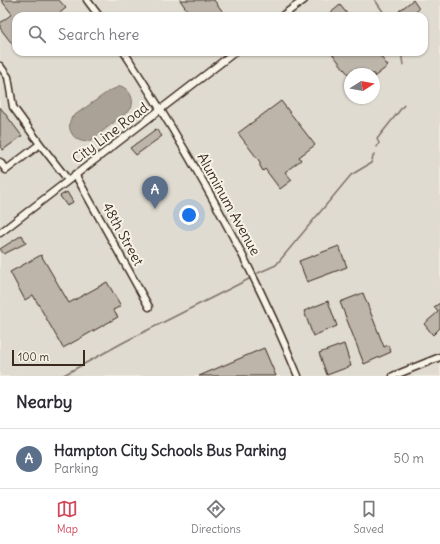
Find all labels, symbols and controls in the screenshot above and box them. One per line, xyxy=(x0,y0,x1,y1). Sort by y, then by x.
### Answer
search box xyxy=(12,12,428,56)
icon: search xyxy=(26,23,48,45)
text: Search here xyxy=(58,25,139,44)
north arrow xyxy=(344,68,380,104)
street label: City Line Road xyxy=(68,98,152,168)
street label: Aluminum Avenue xyxy=(193,150,265,258)
pin: A xyxy=(142,176,168,209)
street label: 48th Street xyxy=(98,199,148,269)
your location xyxy=(179,205,199,225)
scale bar xyxy=(12,348,85,367)
text: 100 m xyxy=(18,350,49,364)
text: Nearby xyxy=(16,391,72,413)
text: Hampton City Schools Bus Parking xyxy=(54,441,287,460)
text: A xyxy=(25,450,33,467)
text: 50 m xyxy=(393,450,424,467)
text: Parking xyxy=(54,460,99,477)
tab: Map xyxy=(56,498,78,536)
tab: Directions xyxy=(191,498,241,536)
tab: Saved xyxy=(353,498,384,536)

